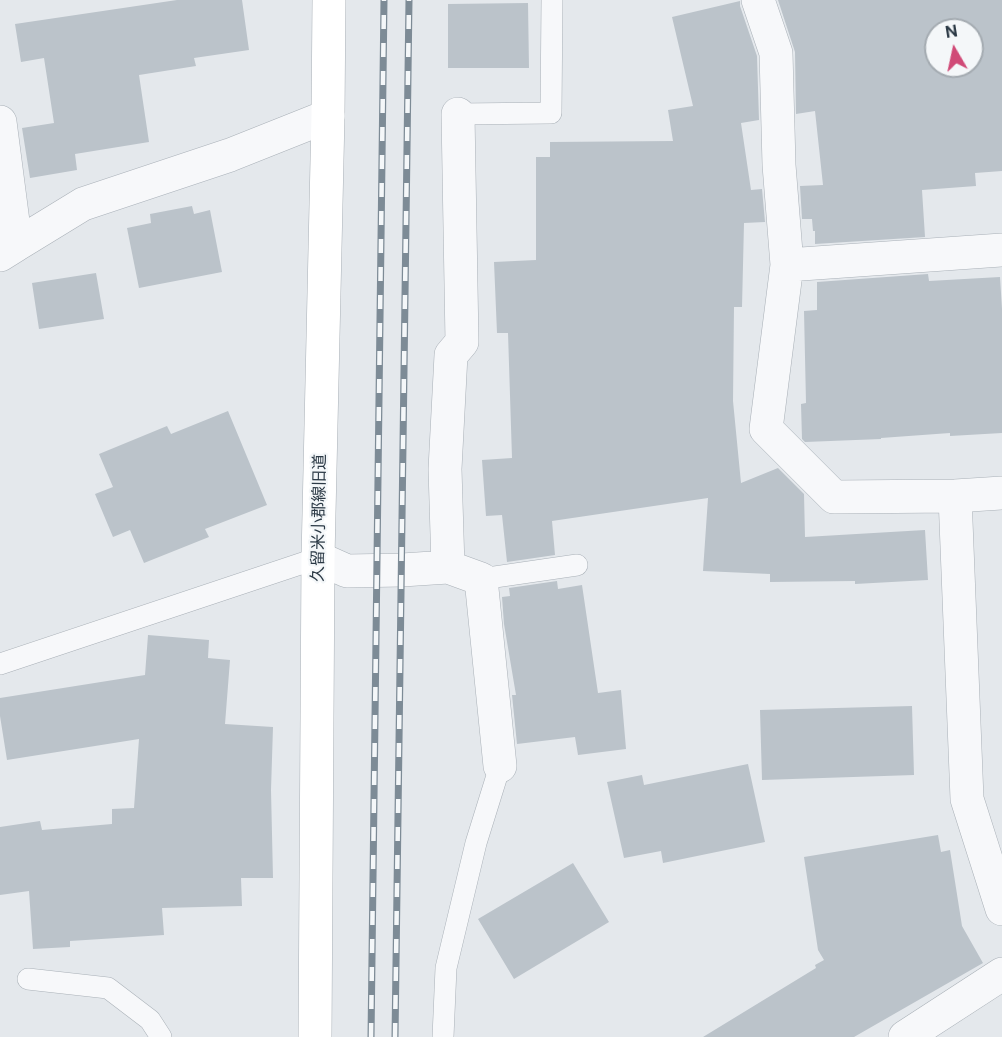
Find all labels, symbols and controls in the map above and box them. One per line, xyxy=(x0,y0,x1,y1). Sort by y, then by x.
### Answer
north arrow xyxy=(924,18,984,78)
text: N xyxy=(944,21,959,42)
street label: 久留米小郡線旧道 xyxy=(308,454,330,582)

